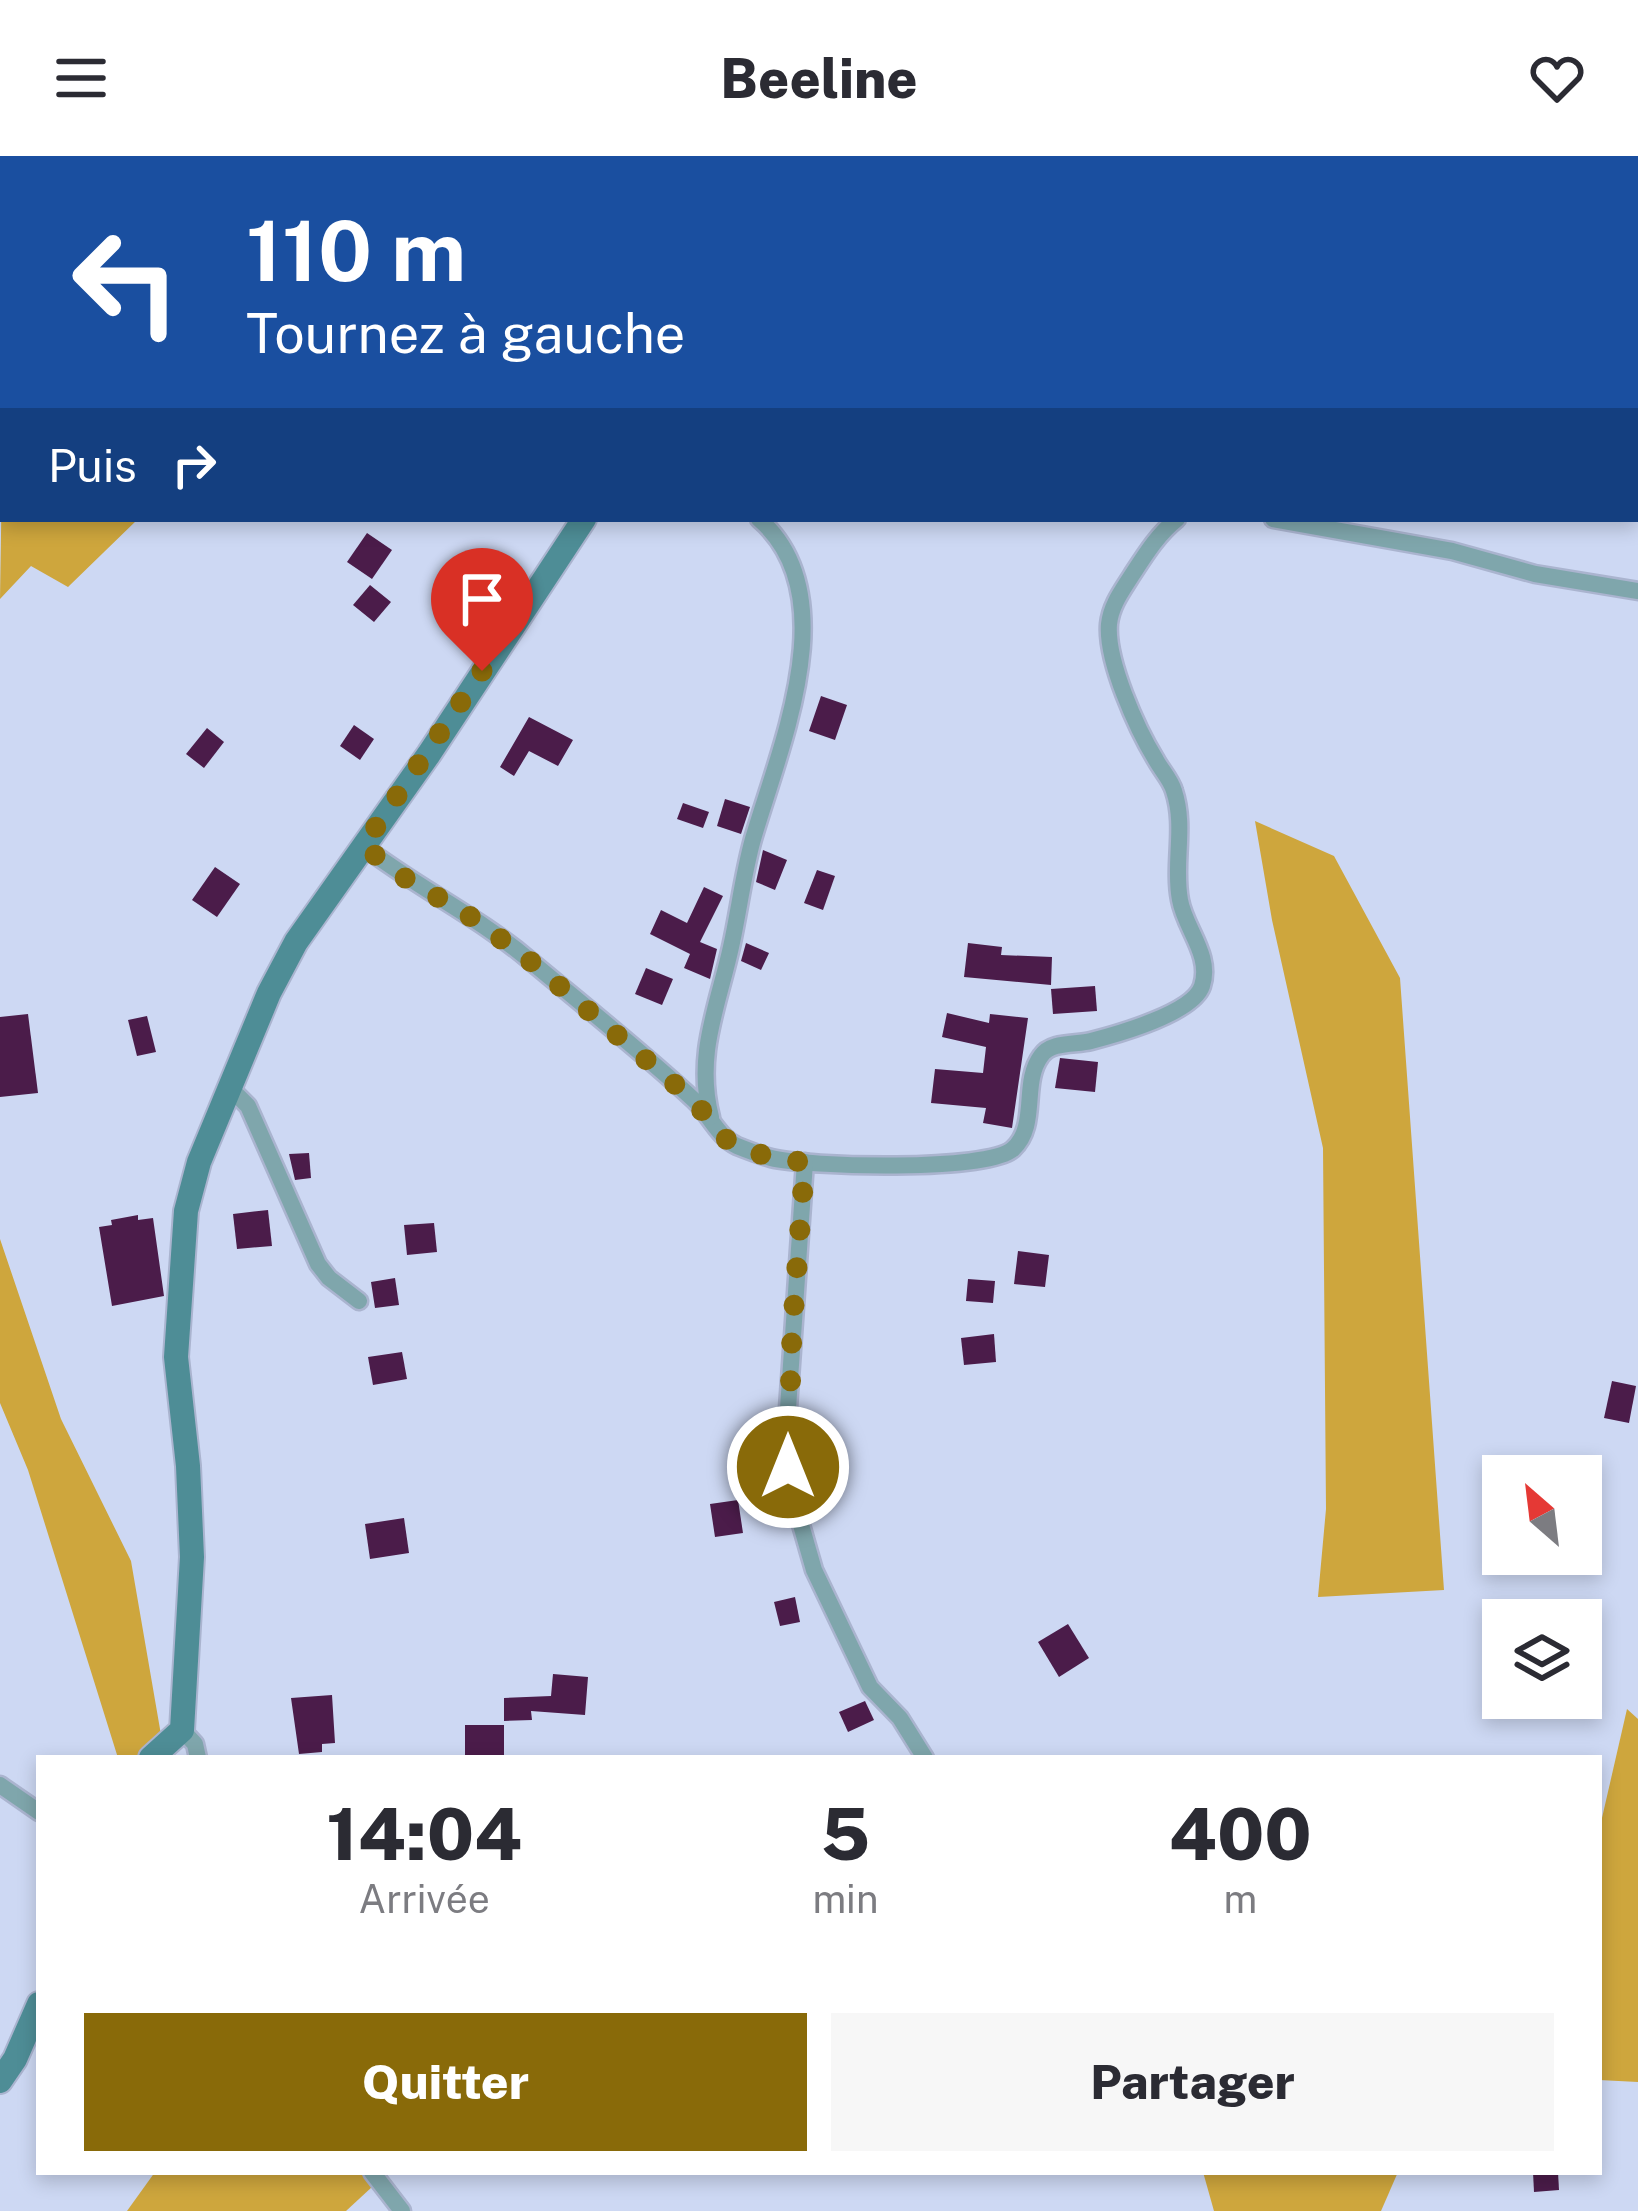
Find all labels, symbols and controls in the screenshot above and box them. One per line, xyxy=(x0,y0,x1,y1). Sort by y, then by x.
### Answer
icon: menu xyxy=(48,45,114,111)
icon: heart xyxy=(1524,45,1590,111)
text: Beeline xyxy=(720,47,918,110)
text: 110 m xyxy=(246,201,466,300)
icon: left xyxy=(48,204,204,360)
text: Tournez à gauche xyxy=(246,302,685,365)
icon: right xyxy=(161,432,227,498)
text: Puis xyxy=(48,439,137,492)
pin xyxy=(431,548,533,671)
icon: arrive xyxy=(449,566,515,632)
position arrow xyxy=(725,1404,851,1530)
north arrow xyxy=(1482,1455,1602,1575)
map controls xyxy=(1482,1455,1602,1719)
button: layers xyxy=(1482,1599,1602,1719)
text: 14:04 xyxy=(326,1792,522,1876)
text: 5 xyxy=(821,1792,870,1876)
text: 400 xyxy=(1169,1792,1312,1876)
text: Arrivée xyxy=(359,1876,490,1922)
text: min xyxy=(812,1876,879,1922)
text: m xyxy=(1223,1876,1257,1922)
button: Quitter xyxy=(84,2013,807,2151)
button: Partager xyxy=(831,2013,1554,2151)

